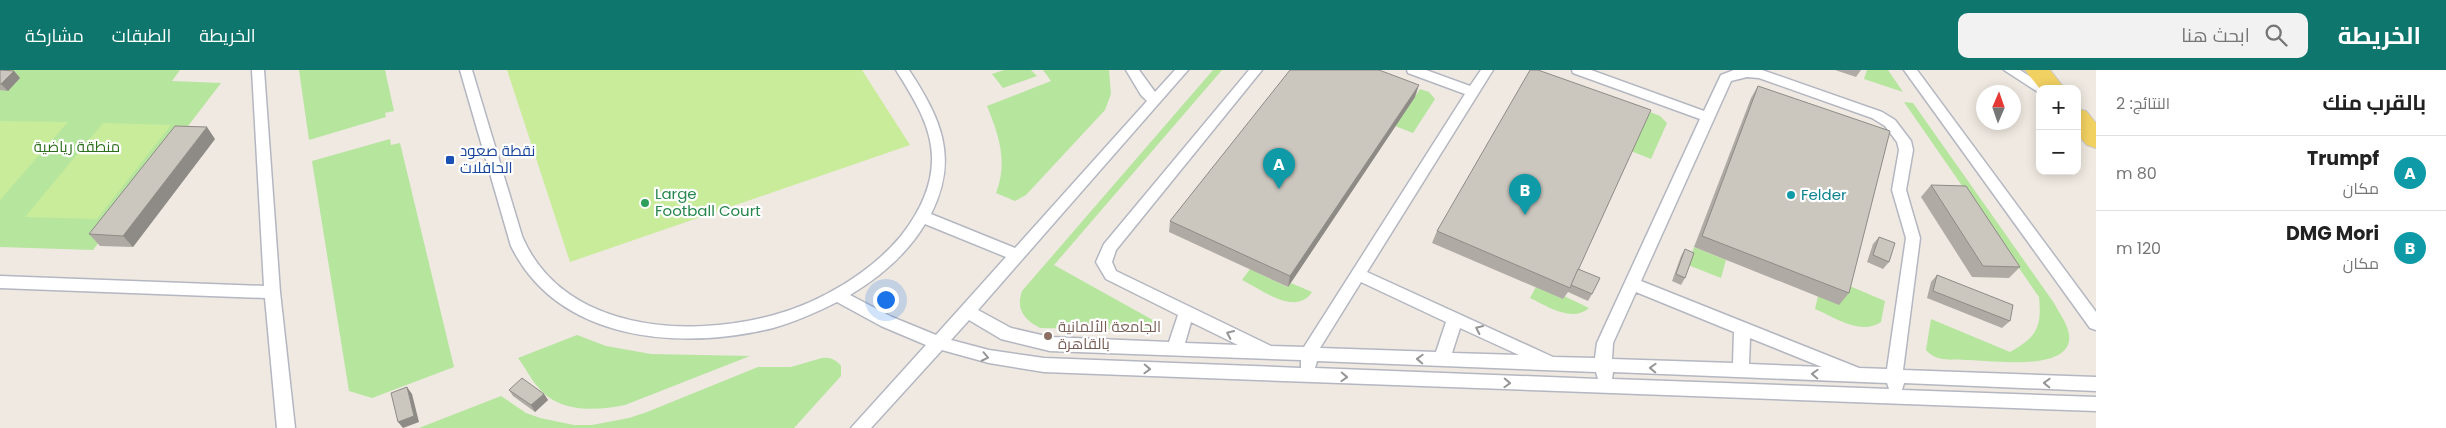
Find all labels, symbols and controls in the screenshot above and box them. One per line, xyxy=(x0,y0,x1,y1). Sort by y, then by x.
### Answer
search box xyxy=(1958,13,2308,58)
text: الخريطة xyxy=(2338,19,2421,52)
icon: search xyxy=(2262,21,2290,49)
text: ابحث هنا xyxy=(2181,22,2250,49)
text: مشاركة xyxy=(25,23,84,48)
text: الطبقات xyxy=(112,23,171,48)
text: الخريطة xyxy=(199,23,256,48)
north arrow xyxy=(1976,85,2021,130)
map controls xyxy=(2036,85,2081,175)
button: + xyxy=(2036,85,2081,130)
text: بالقرب منك xyxy=(2322,88,2426,117)
text: النتائج: 2 xyxy=(2116,92,2170,115)
button: − xyxy=(2036,130,2081,175)
park label: منطقة رياضية xyxy=(34,136,120,157)
place label: نقطة صعود الحافلات xyxy=(460,140,535,178)
text: Trumpf xyxy=(2307,145,2379,172)
pin: A xyxy=(1263,148,1295,189)
marker: نقطة صعود الحافلات xyxy=(444,154,456,166)
text: 80 m xyxy=(2116,162,2157,185)
text: A xyxy=(2404,162,2416,185)
pin: B xyxy=(1509,174,1541,215)
text: مكان xyxy=(2343,177,2379,200)
place label: Large Football Court xyxy=(655,183,761,221)
place label: Felder xyxy=(1801,184,1847,205)
marker: Felder xyxy=(1785,189,1797,201)
marker: Large Football Court xyxy=(639,197,651,209)
text: DMG Mori xyxy=(2286,220,2379,247)
text: 120 m xyxy=(2116,237,2161,260)
text: B xyxy=(2405,237,2415,260)
text: مكان xyxy=(2343,252,2379,275)
your location xyxy=(873,287,899,313)
place label: الجامعة الألمانية بالقاهرة xyxy=(1058,316,1161,354)
one-way arrow xyxy=(1475,325,1484,336)
marker: الجامعة الألمانية بالقاهرة xyxy=(1042,330,1054,342)
one-way arrow xyxy=(1226,330,1235,340)
one-way arrow xyxy=(981,351,990,362)
one-way arrow xyxy=(1416,354,1424,365)
one-way arrow xyxy=(1648,363,1656,373)
one-way arrow xyxy=(1144,364,1151,374)
one-way arrow xyxy=(1811,369,1819,380)
one-way arrow xyxy=(1341,371,1349,382)
one-way arrow xyxy=(1504,378,1511,388)
one-way arrow xyxy=(2043,378,2051,388)

